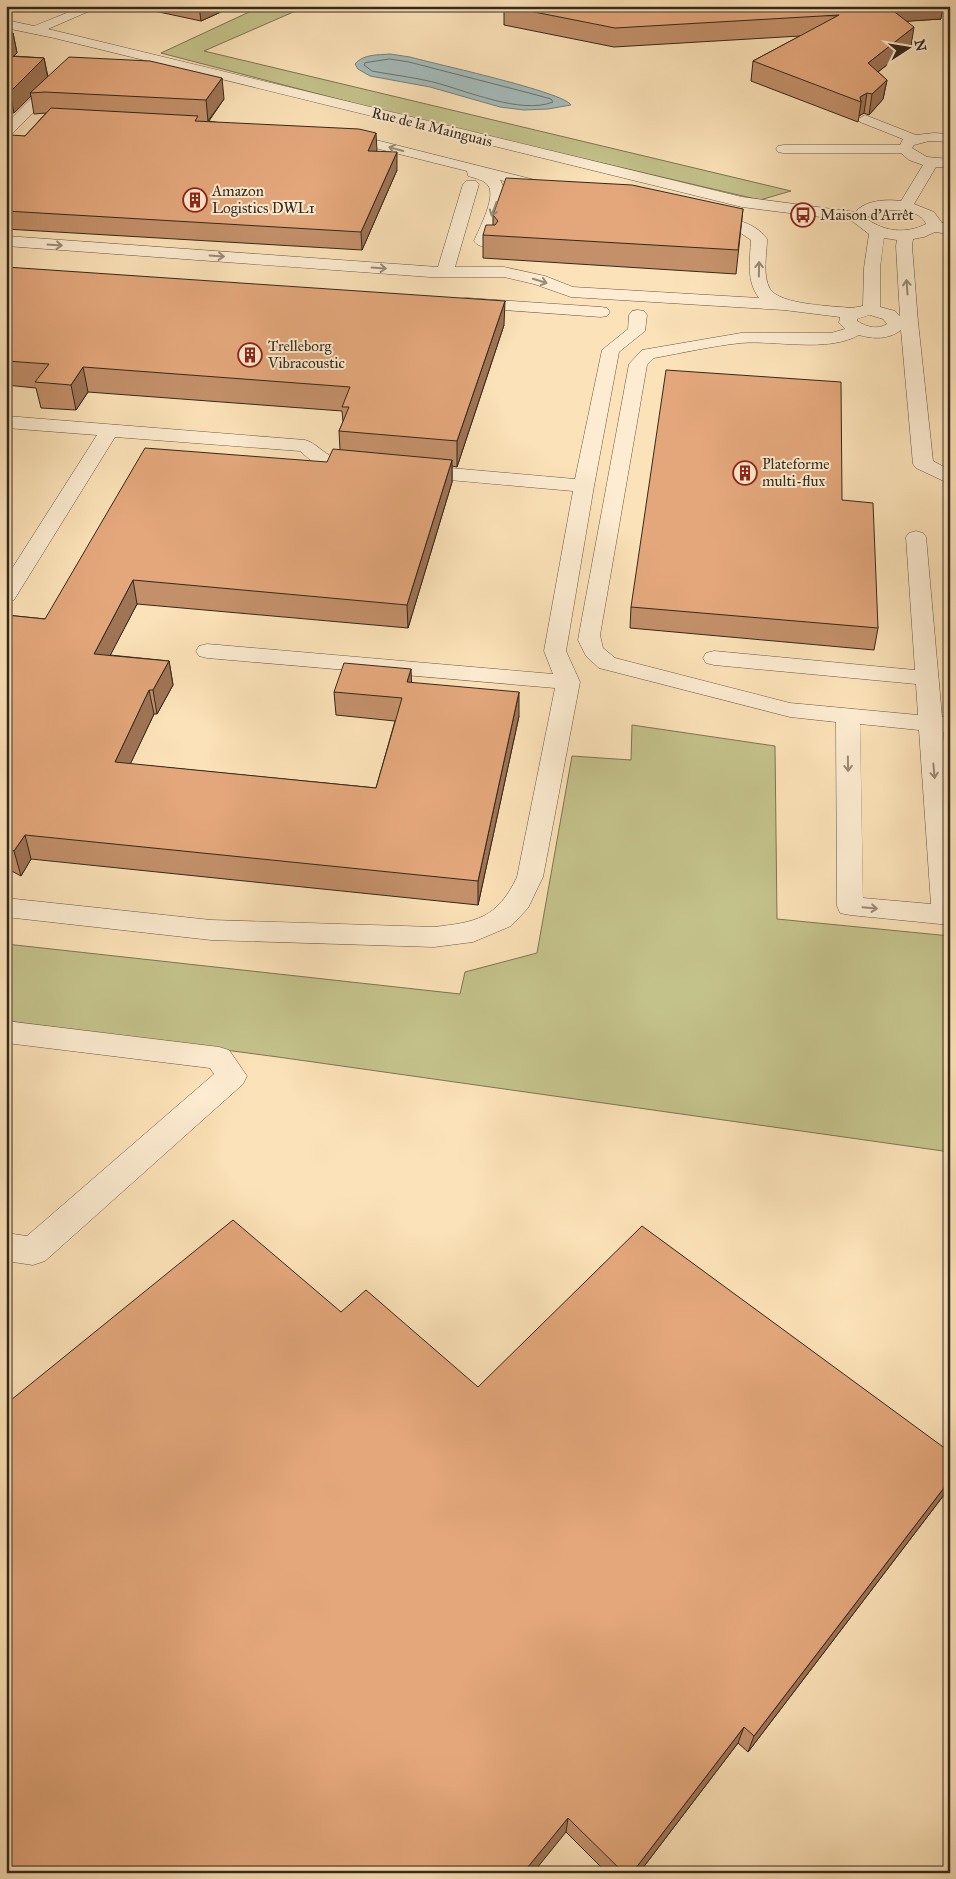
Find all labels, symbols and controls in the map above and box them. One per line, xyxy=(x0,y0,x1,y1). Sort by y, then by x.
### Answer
north arrow xyxy=(884,22,934,72)
text: N xyxy=(911,38,930,53)
street label: Rue de la Mainguais xyxy=(370,103,494,151)
one-way arrow xyxy=(388,144,404,153)
place label: Amazon Logistics DWL1 xyxy=(211,182,315,217)
building icon: Amazon Logistics DWL1 xyxy=(182,187,208,213)
one-way arrow xyxy=(489,201,498,217)
bus stop icon: Maison d'Arrêt xyxy=(790,202,816,228)
place label: Maison d'Arrêt xyxy=(820,206,915,224)
one-way arrow xyxy=(47,240,63,250)
one-way arrow xyxy=(209,252,225,261)
one-way arrow xyxy=(754,262,764,278)
one-way arrow xyxy=(371,263,387,273)
one-way arrow xyxy=(532,277,548,287)
one-way arrow xyxy=(902,280,911,296)
place label: Trelleborg Vibracoustic xyxy=(267,337,345,372)
building icon: Trelleborg Vibracoustic xyxy=(237,342,263,368)
place label: Plateforme multi-flux xyxy=(762,455,830,490)
building icon: Plateforme multi-flux xyxy=(732,460,758,486)
one-way arrow xyxy=(844,756,853,772)
one-way arrow xyxy=(929,763,938,779)
one-way arrow xyxy=(862,903,878,913)

